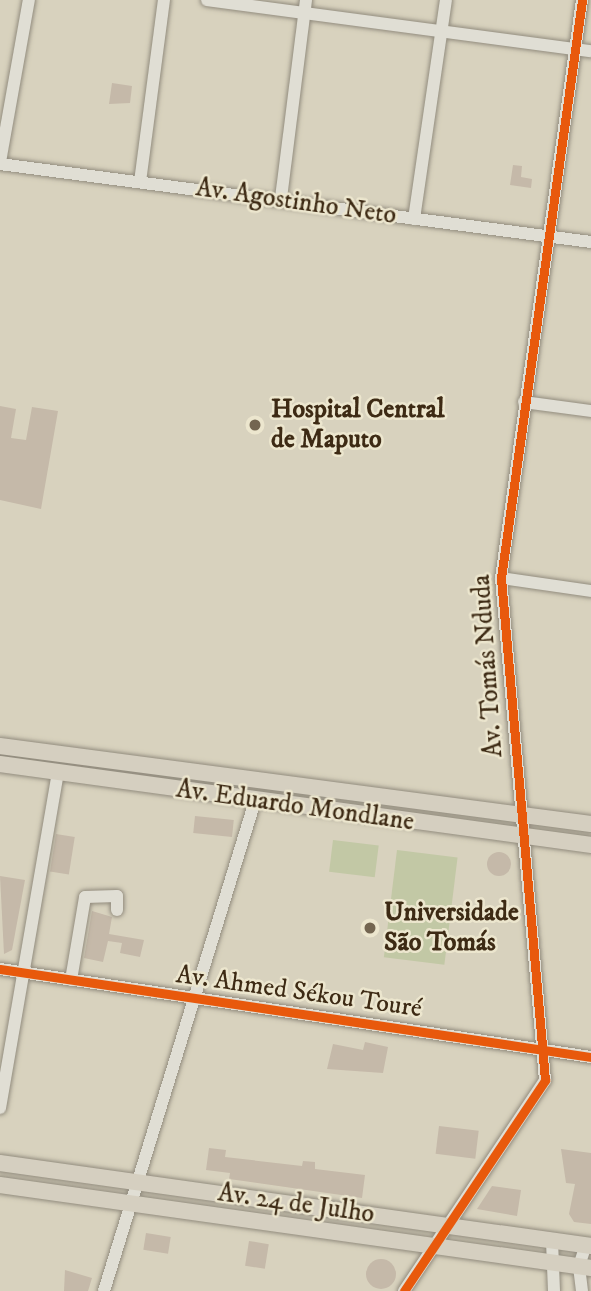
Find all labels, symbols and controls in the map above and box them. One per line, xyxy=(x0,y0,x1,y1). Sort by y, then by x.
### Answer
street label: Av. Agostinho Neto xyxy=(194,172,398,232)
place label: Hospital Central de Maputo xyxy=(271,394,445,456)
marker: Hospital Central de Maputo xyxy=(245,415,265,435)
street label: Av. Tomás Nduda xyxy=(466,573,510,759)
street label: Av. Eduardo Mondlane xyxy=(174,774,416,838)
place label: Universidade São Tomás xyxy=(384,897,519,958)
marker: Universidade São Tomás xyxy=(362,920,378,936)
street label: Av. Ahmed Sékou Touré xyxy=(174,959,424,1025)
street label: Av. 24 de Julho xyxy=(216,1178,376,1230)

